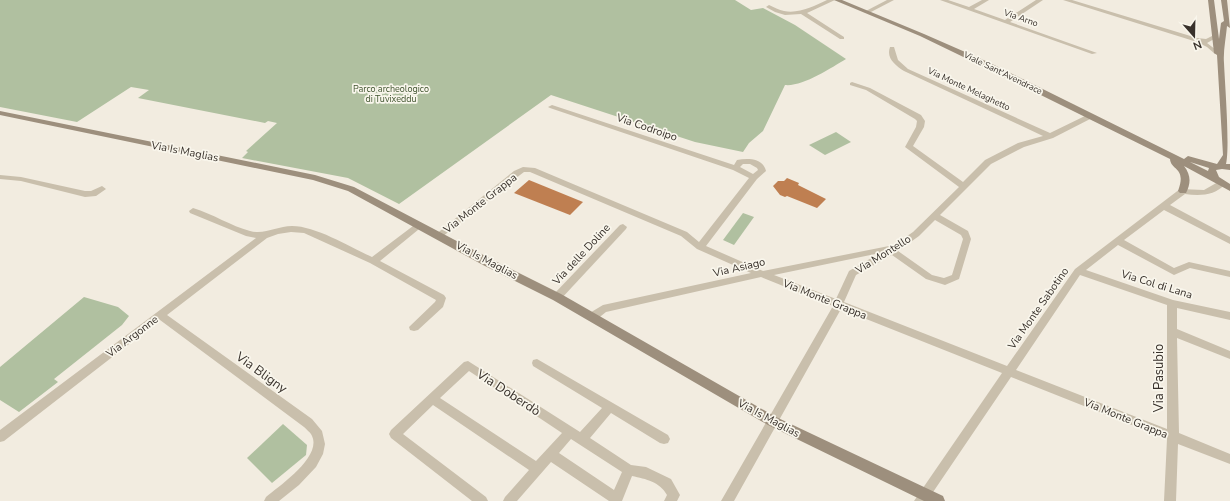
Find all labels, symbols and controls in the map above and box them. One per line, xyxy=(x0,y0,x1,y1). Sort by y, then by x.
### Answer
street label: Via Arno xyxy=(1001,6,1040,29)
north arrow xyxy=(1174,16,1214,56)
text: N xyxy=(1191,36,1204,53)
street label: Viale Sant'Avendrace xyxy=(961,48,1045,97)
street label: Via Monte Melaghetto xyxy=(925,64,1012,113)
park label: Parco archeologico di Tuvixeddu xyxy=(353,83,429,105)
street label: Via Codroipo xyxy=(613,110,679,145)
street label: Via Is Maglias xyxy=(149,137,220,165)
street label: Via Monte Grappa xyxy=(440,170,520,237)
street label: Via delle Doline xyxy=(548,220,614,289)
street label: Via Montello xyxy=(852,231,914,278)
street label: Via Is Maglias xyxy=(452,237,520,283)
street label: Via Asiago xyxy=(711,254,767,281)
street label: Via Monte Sabotino xyxy=(1004,264,1072,353)
street label: Via Col di Lana xyxy=(1118,266,1194,302)
street label: Via Monte Grappa xyxy=(780,275,869,323)
street label: Via Argonne xyxy=(102,312,162,362)
street label: Via Pasubio xyxy=(1150,344,1168,413)
street label: Via Bligny xyxy=(231,347,291,398)
street label: Via Doberdò xyxy=(472,365,544,420)
street label: Via Monte Grappa xyxy=(1081,394,1170,442)
street label: Via Is Maglias xyxy=(734,395,802,441)

